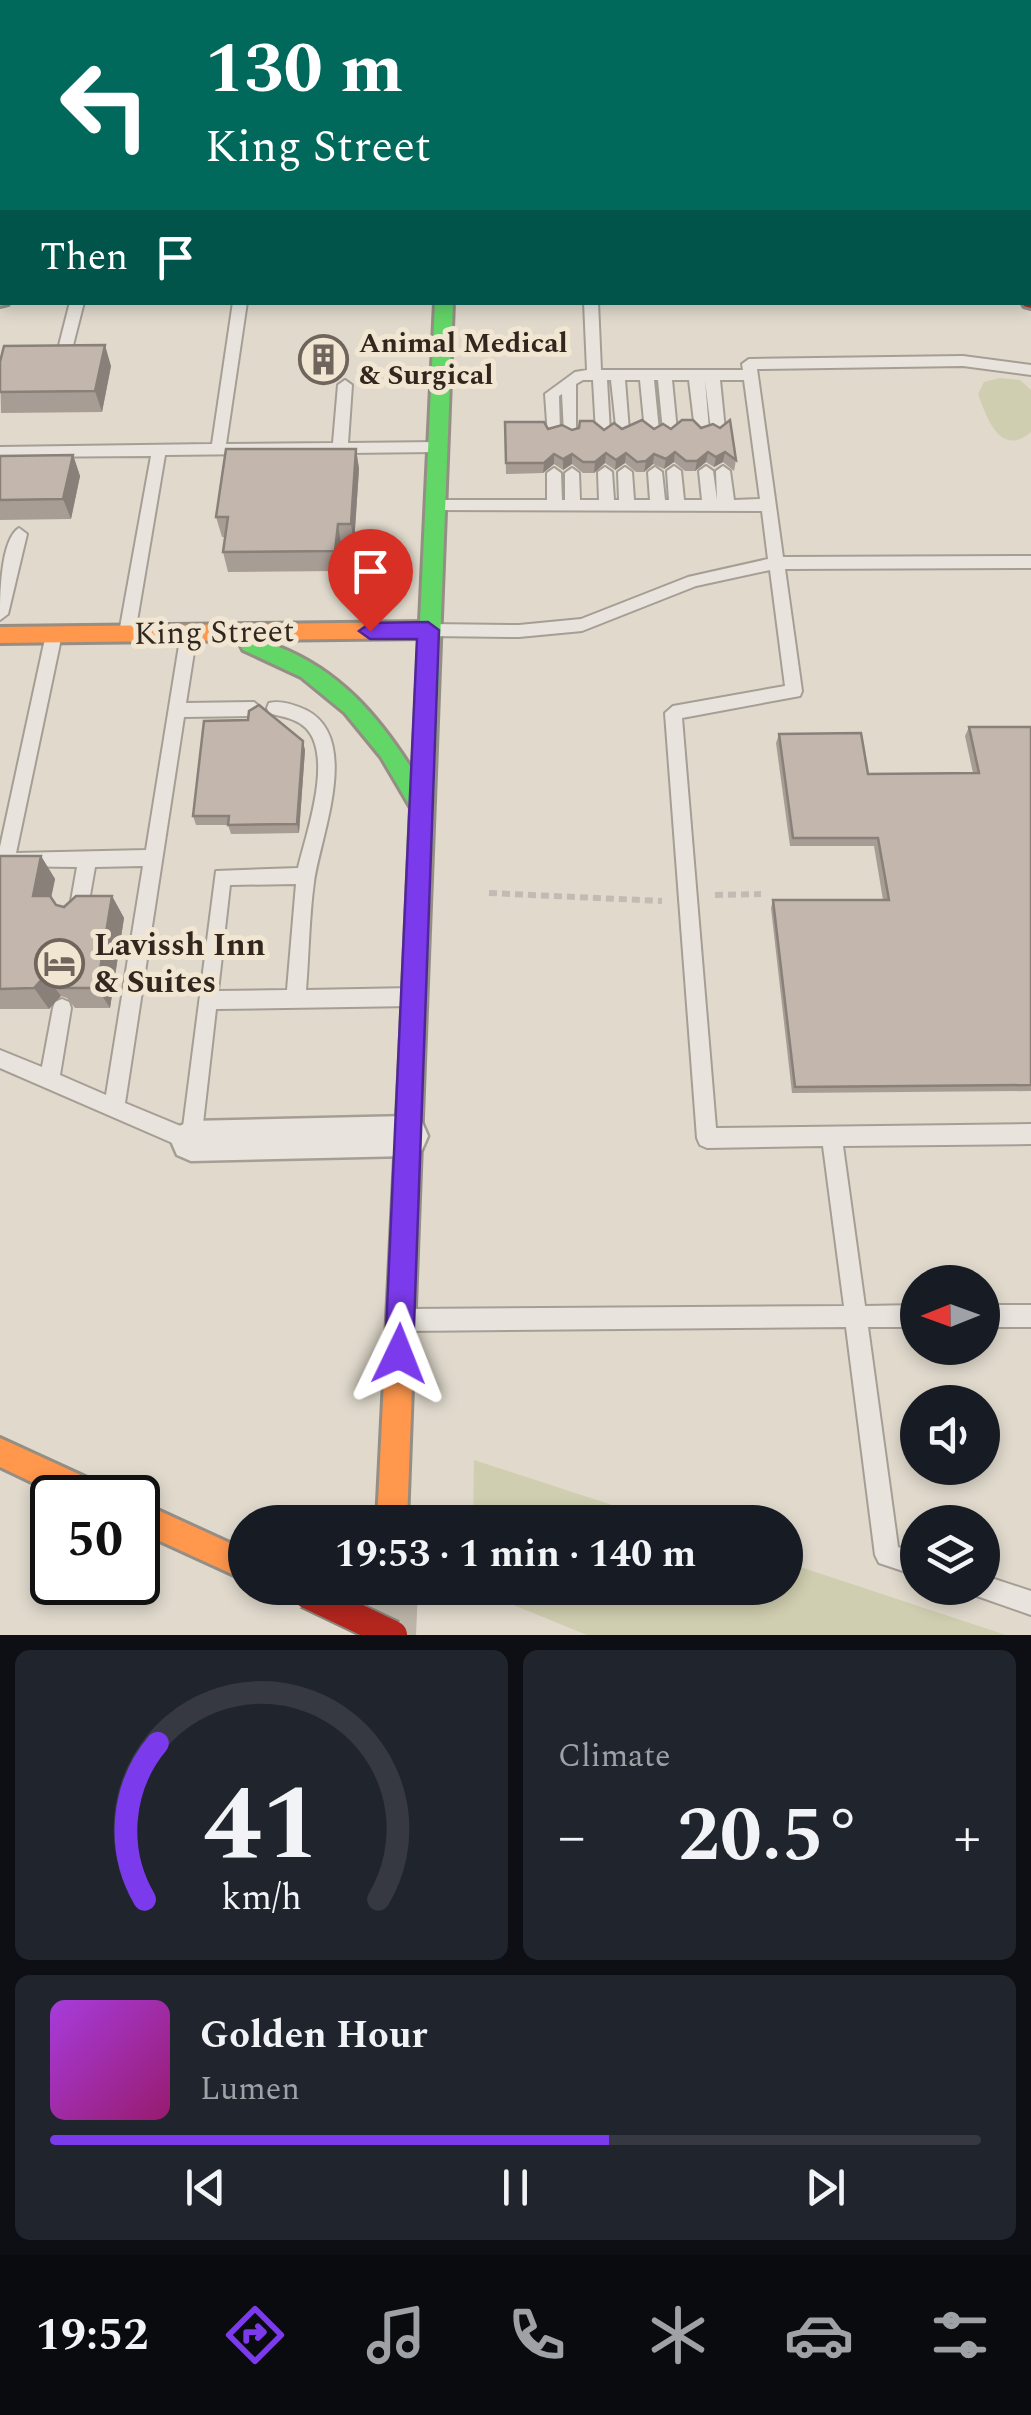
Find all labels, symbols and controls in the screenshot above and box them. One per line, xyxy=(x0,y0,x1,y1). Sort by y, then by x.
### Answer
text: 130 m xyxy=(205,17,403,123)
icon: left xyxy=(40,40,170,170)
text: King Street xyxy=(205,113,431,182)
text: Then xyxy=(40,229,128,287)
icon: arrive xyxy=(148,230,203,285)
place label: Animal Medical & Surgical xyxy=(359,322,568,397)
building icon: Animal Medical & Surgical xyxy=(298,333,350,385)
pin xyxy=(328,529,413,632)
icon: arrive xyxy=(343,544,398,599)
street label: King Street xyxy=(133,607,295,659)
place label: Lavissh Inn & Suites xyxy=(94,921,266,1007)
hotel icon: Lavissh Inn & Suites xyxy=(33,937,85,989)
north arrow xyxy=(900,1265,1000,1365)
map controls xyxy=(900,1265,1000,1605)
position arrow xyxy=(347,1302,451,1406)
button: sound xyxy=(900,1385,1000,1485)
speed limit sign: 50 xyxy=(30,1475,160,1605)
button: layers xyxy=(900,1505,1000,1605)
text: 19:53 · 1 min · 140 m xyxy=(335,1526,696,1584)
text: Climate xyxy=(558,1732,670,1781)
text: 41 xyxy=(203,1747,320,1905)
text: 20.5° xyxy=(678,1780,861,1894)
text: − xyxy=(558,1796,586,1879)
text: + xyxy=(953,1796,981,1879)
text: km/h xyxy=(221,1871,302,1926)
text: Golden Hour xyxy=(200,2007,427,2065)
text: Lumen xyxy=(200,2065,300,2114)
icon: previous xyxy=(178,2160,233,2215)
icon: pause xyxy=(488,2160,543,2215)
icon: next xyxy=(798,2160,853,2215)
icon: directions xyxy=(220,2300,290,2370)
icon: music xyxy=(361,2300,431,2370)
icon: phone xyxy=(502,2300,572,2370)
icon: climate xyxy=(643,2300,713,2370)
icon: car xyxy=(784,2300,854,2370)
icon: filters xyxy=(925,2300,995,2370)
text: 19:52 xyxy=(36,2301,149,2370)

